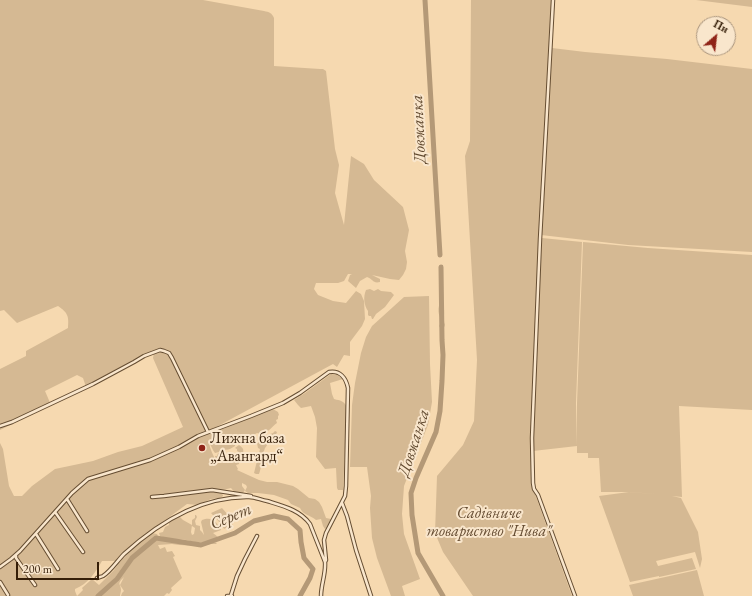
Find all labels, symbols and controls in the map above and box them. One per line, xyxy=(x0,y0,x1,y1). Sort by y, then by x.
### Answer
north arrow xyxy=(696,16,736,56)
text: Пн xyxy=(711,17,731,36)
water label: Довжанка xyxy=(407,94,431,164)
water label: Довжанка xyxy=(394,407,434,479)
place label: Лижна база „Авангард“ xyxy=(210,429,285,467)
marker: Лижна база „Авангард“ xyxy=(197,443,207,453)
water label: Серет xyxy=(207,499,255,535)
park label: Садівниче товариство "Нива" xyxy=(426,504,552,542)
scale bar xyxy=(18,554,101,580)
text: 200 m xyxy=(23,561,52,577)

